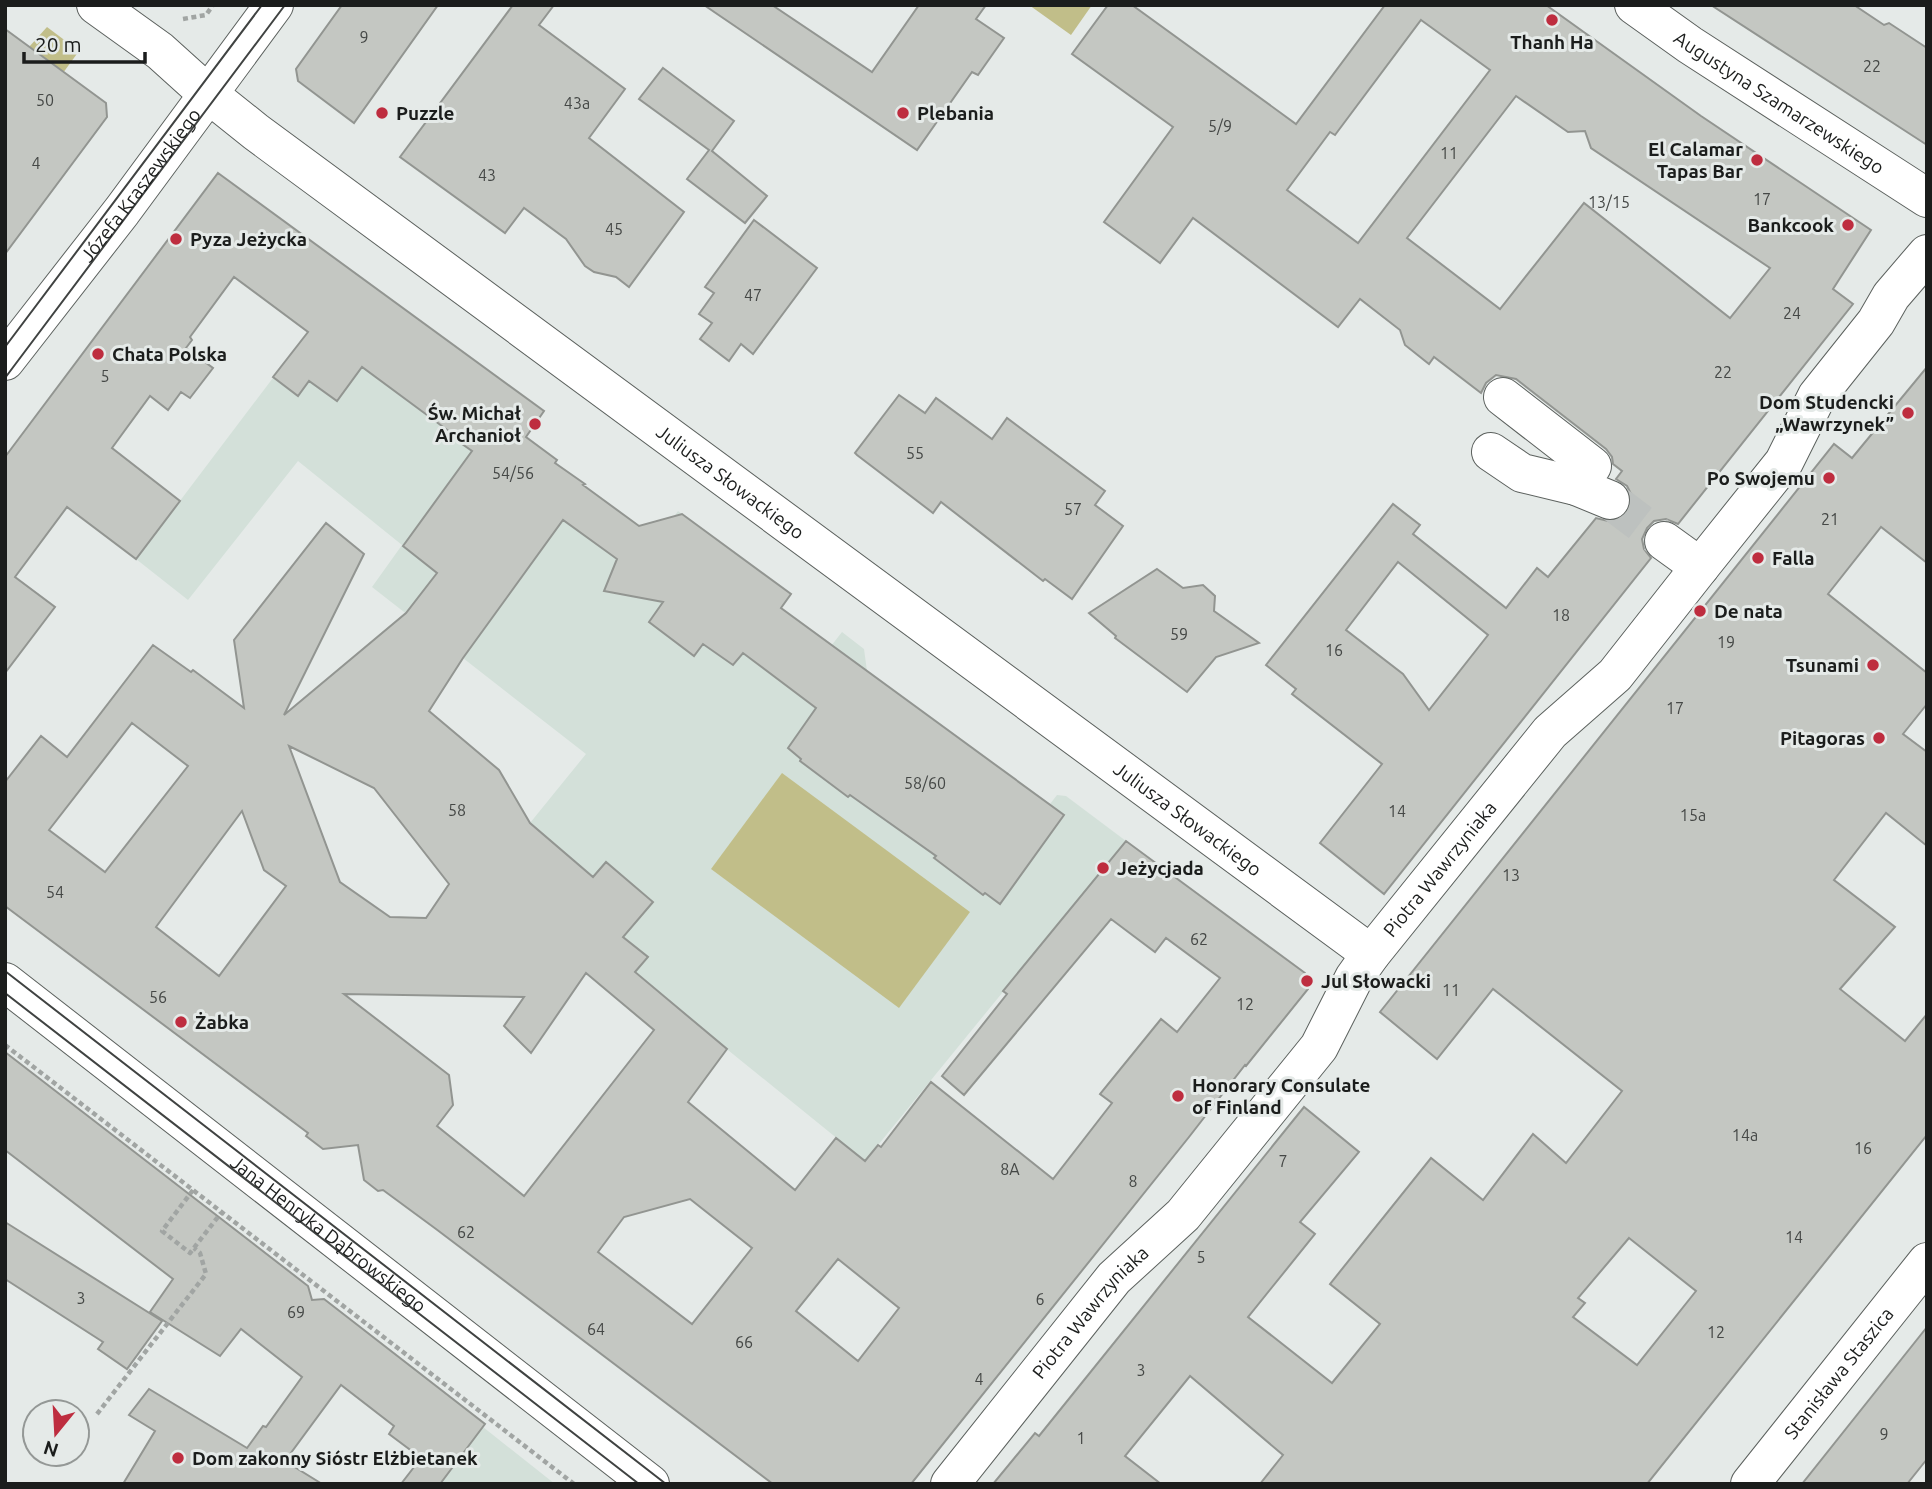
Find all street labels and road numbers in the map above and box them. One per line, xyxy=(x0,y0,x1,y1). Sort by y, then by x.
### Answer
street label: Augustyna Szamarzewskiego xyxy=(1670,26,1888,178)
street label: Józefa Kraszewskiego xyxy=(76,104,205,266)
street label: Juliusza Słowackiego xyxy=(652,420,809,544)
street label: Juliusza Słowackiego xyxy=(1110,757,1266,881)
street label: Piotra Wawrzyniaka xyxy=(1379,797,1501,941)
street label: Jana Henryka Dąbrowskiego xyxy=(226,1151,431,1317)
street label: Piotra Wawrzyniaka xyxy=(1028,1241,1153,1383)
street label: Stanisława Staszica xyxy=(1779,1303,1898,1443)

